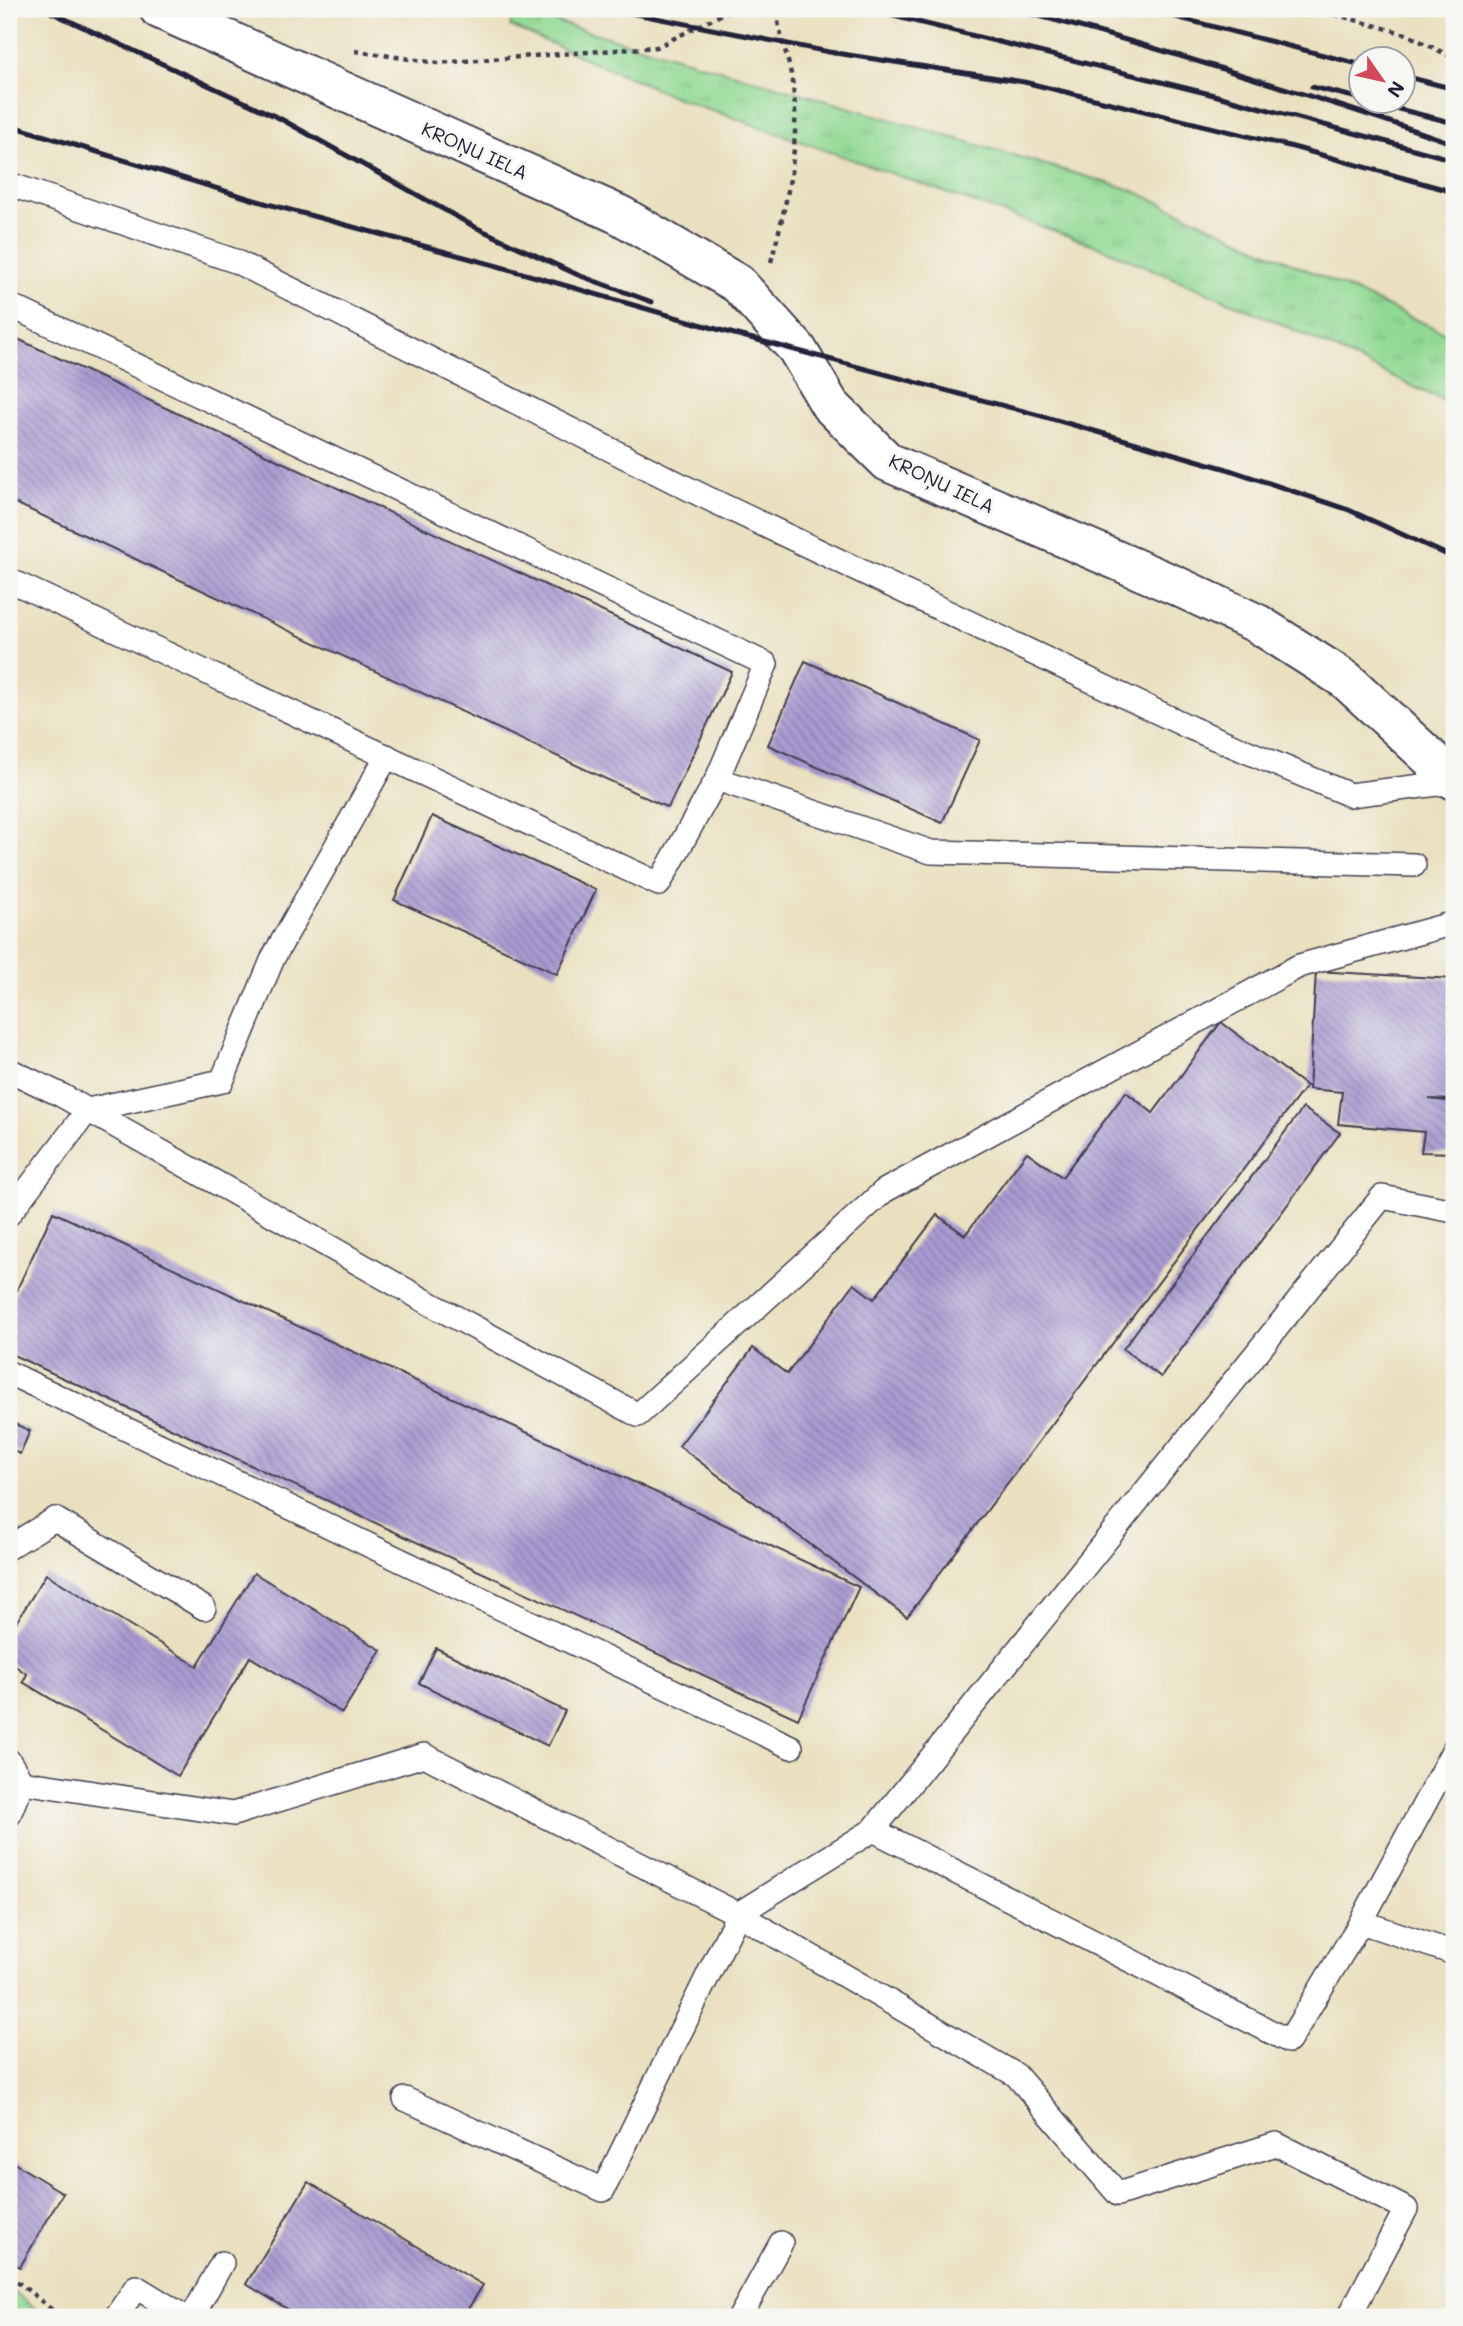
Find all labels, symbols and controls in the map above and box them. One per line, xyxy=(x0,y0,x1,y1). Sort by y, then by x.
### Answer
north arrow xyxy=(1348,46,1418,116)
text: N xyxy=(1382,77,1411,103)
street label: KROŅU IELA xyxy=(417,115,532,185)
street label: KROŅU IELA xyxy=(885,448,999,519)

